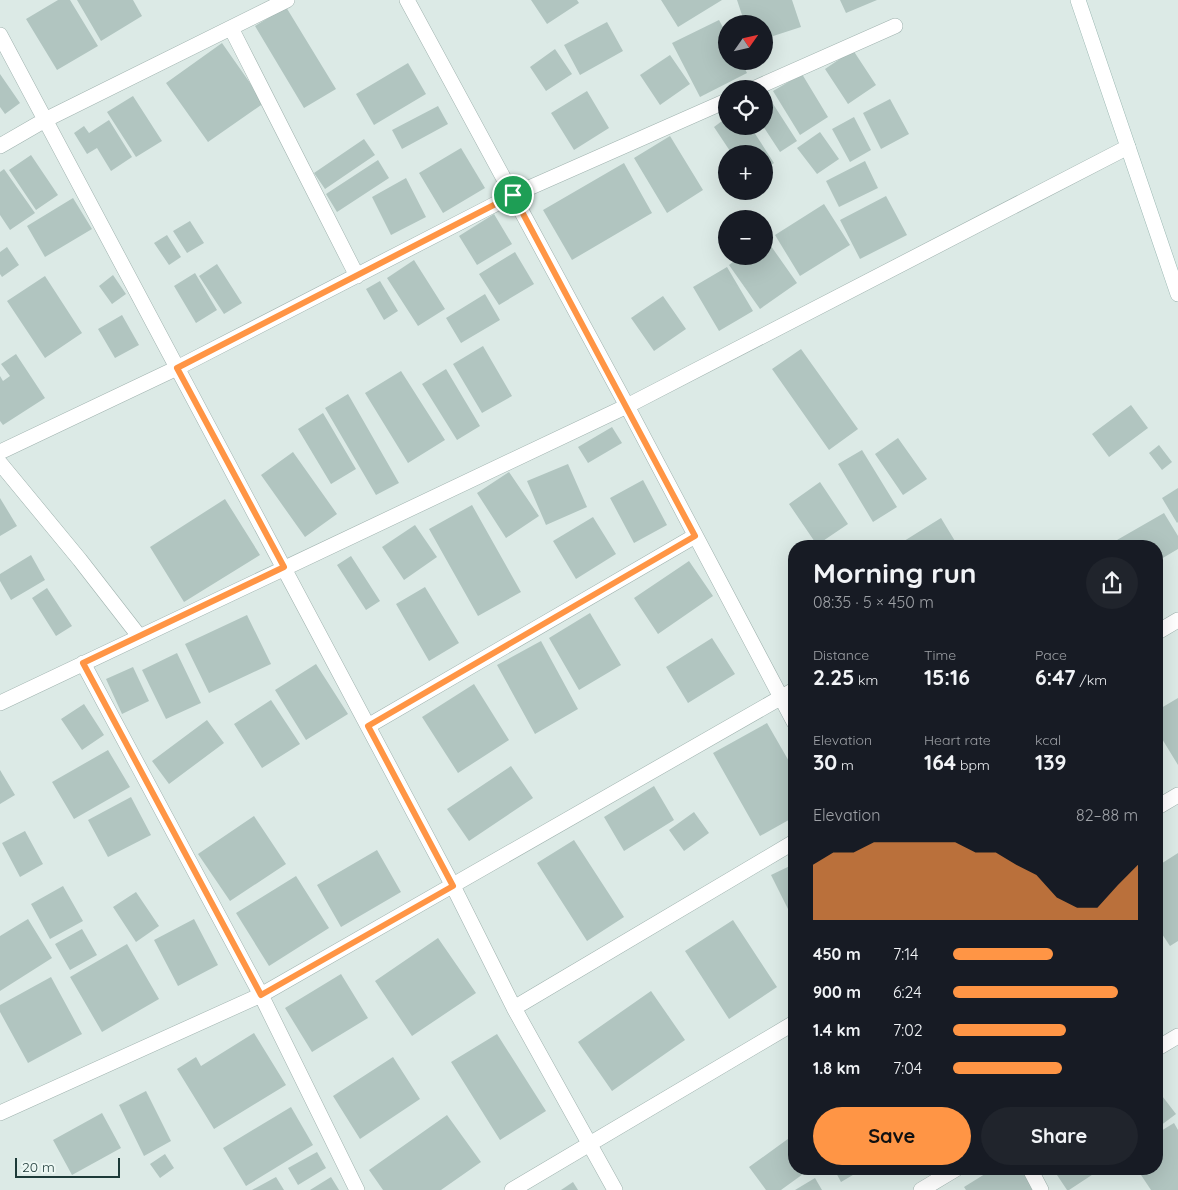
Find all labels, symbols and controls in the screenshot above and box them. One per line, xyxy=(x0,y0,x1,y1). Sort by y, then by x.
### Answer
north arrow xyxy=(718,15,772,70)
map controls xyxy=(718,15,773,265)
button: locate xyxy=(718,80,773,135)
button: + xyxy=(718,145,773,200)
pin xyxy=(492,174,534,216)
icon: arrive xyxy=(499,181,527,209)
button: − xyxy=(718,210,773,265)
text: Morning run xyxy=(813,555,977,590)
button: share xyxy=(1086,557,1138,609)
text: 08:35 · 5 × 450 m xyxy=(813,592,934,612)
text: Distance xyxy=(813,646,869,664)
text: Time xyxy=(924,646,956,664)
text: Pace xyxy=(1035,646,1067,664)
text: 2.25 xyxy=(813,664,854,690)
text: 15:16 xyxy=(924,664,970,690)
text: 6:47 xyxy=(1035,664,1076,690)
text: km xyxy=(854,671,878,689)
text: /km xyxy=(1076,671,1107,689)
text: Elevation xyxy=(813,731,872,749)
text: Heart rate xyxy=(924,731,991,749)
text: kcal xyxy=(1035,731,1061,749)
text: 30 xyxy=(813,749,837,775)
text: 164 xyxy=(924,749,956,775)
text: 139 xyxy=(1035,749,1066,775)
text: m xyxy=(837,756,854,774)
text: bpm xyxy=(956,756,990,774)
text: Elevation xyxy=(813,805,880,825)
text: 82–88 m xyxy=(1076,805,1138,825)
text: 450 m xyxy=(813,944,861,964)
text: 7:14 xyxy=(893,944,918,964)
text: 900 m xyxy=(813,982,861,1002)
text: 6:24 xyxy=(893,982,922,1002)
text: 1.4 km xyxy=(813,1020,860,1040)
text: 7:02 xyxy=(893,1020,923,1040)
text: 1.8 km xyxy=(813,1058,860,1078)
text: 7:04 xyxy=(893,1058,922,1078)
button: Save xyxy=(813,1107,971,1165)
button: Share xyxy=(981,1107,1138,1165)
scale bar xyxy=(15,1155,120,1178)
text: 20 m xyxy=(22,1158,55,1176)

